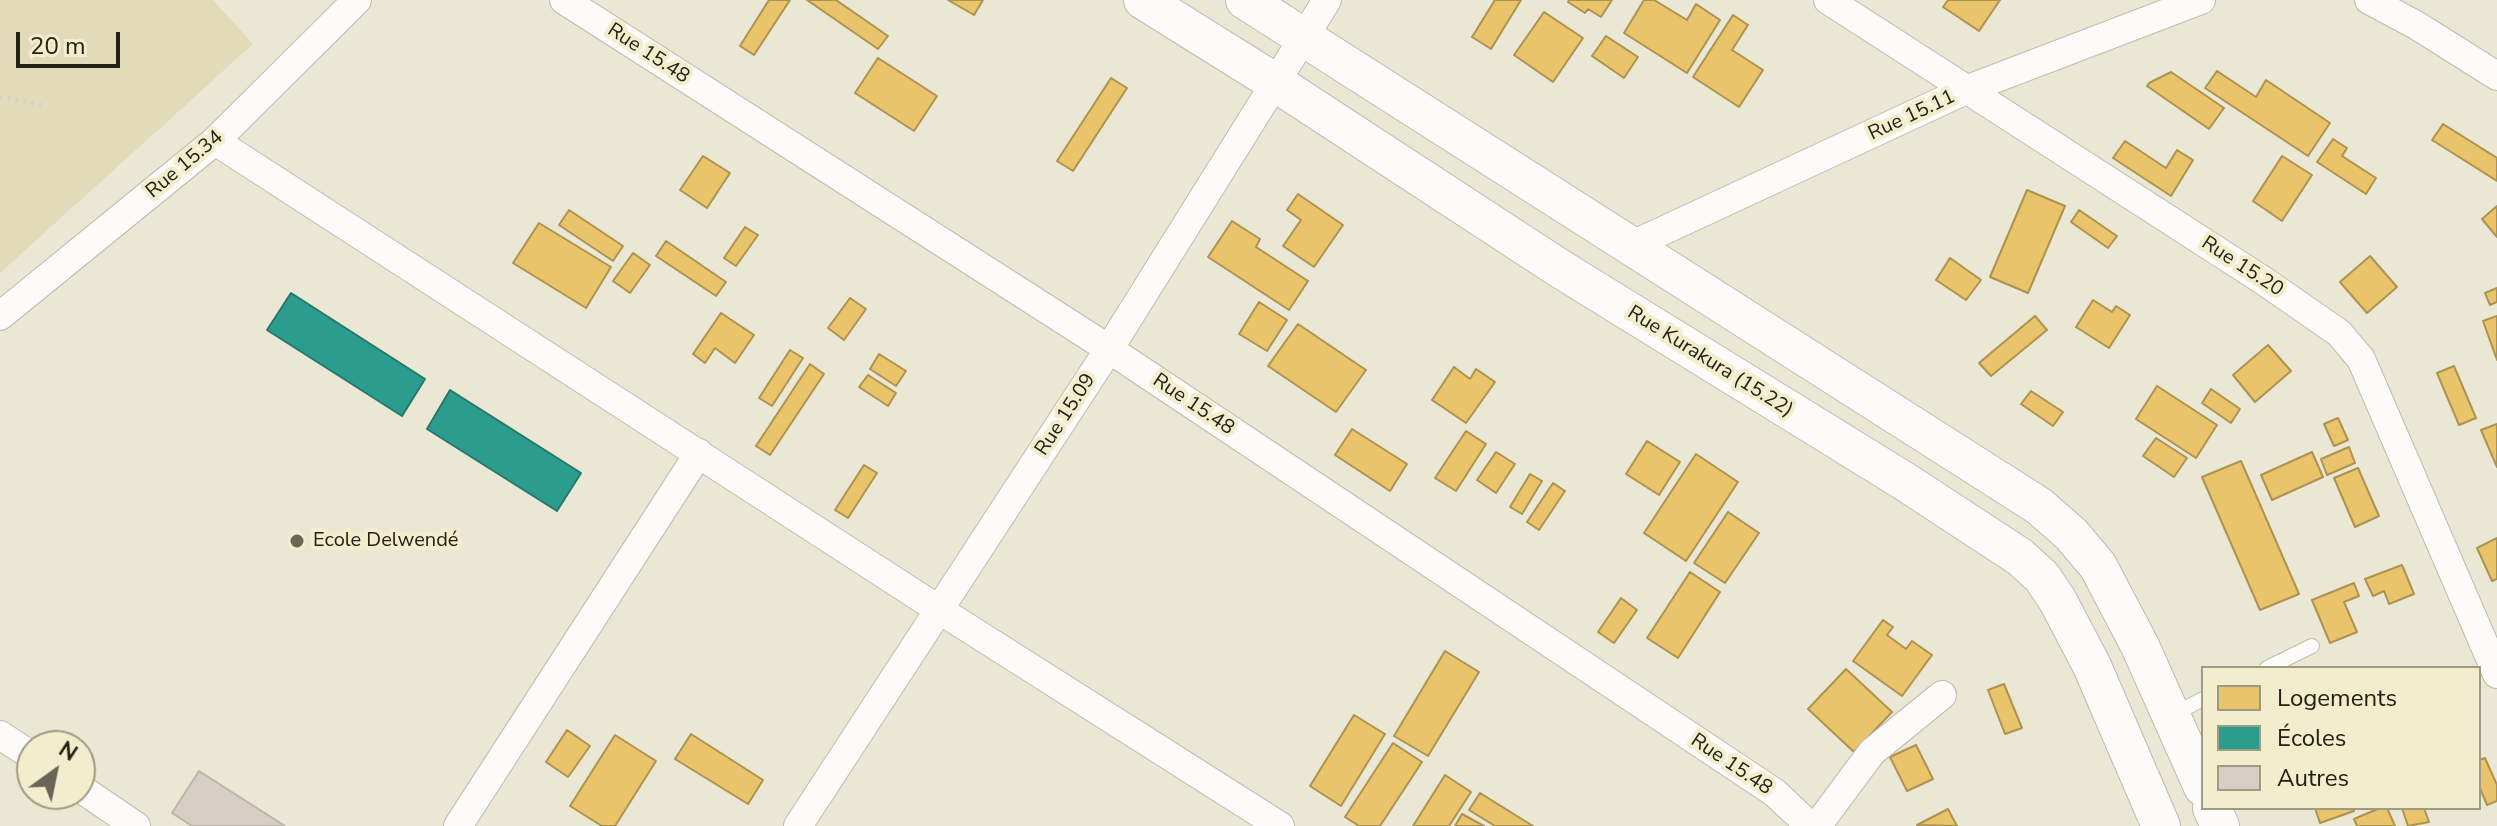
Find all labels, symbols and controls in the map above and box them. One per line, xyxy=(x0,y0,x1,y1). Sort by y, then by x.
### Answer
scale bar xyxy=(20,16,124,66)
street label: Rue 15.48 xyxy=(602,19,694,89)
text: 20 m xyxy=(30,30,86,62)
street label: Rue 15.11 xyxy=(1865,85,1959,147)
street label: Rue 15.34 xyxy=(142,126,228,204)
street label: Rue 15.20 xyxy=(2196,232,2288,302)
street label: Rue Kurakura (15.22) xyxy=(1623,301,1797,423)
street label: Rue 15.09 xyxy=(1031,369,1101,461)
street label: Rue 15.48 xyxy=(1148,369,1238,441)
place label: Ecole Delwendé xyxy=(313,529,459,553)
marker: Ecole Delwendé xyxy=(288,532,306,550)
legend xyxy=(2201,666,2481,810)
text: Logements xyxy=(2277,682,2397,714)
text: Écoles xyxy=(2277,722,2346,754)
street label: Rue 15.48 xyxy=(1686,729,1776,801)
north arrow xyxy=(16,730,96,810)
text: N xyxy=(53,734,83,769)
text: Autres xyxy=(2277,762,2349,794)

